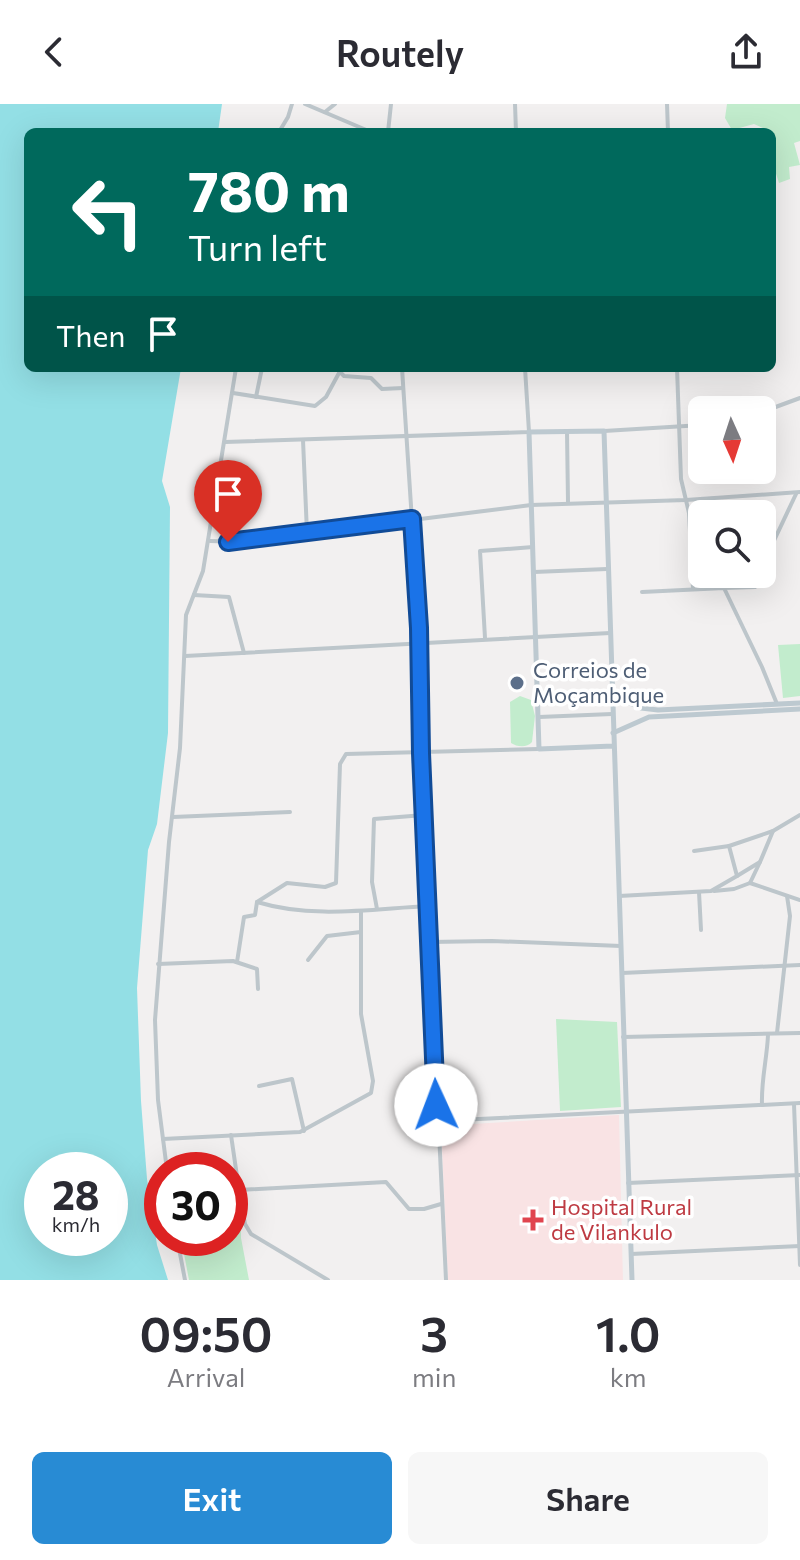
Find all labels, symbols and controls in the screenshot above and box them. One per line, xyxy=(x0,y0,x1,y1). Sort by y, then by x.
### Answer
icon: back xyxy=(32,30,76,74)
text: Routely xyxy=(336,30,464,74)
icon: share xyxy=(724,30,768,74)
text: 780 m xyxy=(188,155,350,224)
icon: left xyxy=(56,160,160,264)
text: Turn left xyxy=(188,224,327,268)
icon: arrive xyxy=(141,312,185,356)
text: Then xyxy=(56,316,125,353)
north arrow xyxy=(688,396,776,484)
map controls xyxy=(688,396,776,588)
pin xyxy=(194,460,262,542)
icon: arrive xyxy=(206,472,250,516)
button: search xyxy=(688,500,776,588)
place label: Correios de Moçambique xyxy=(533,656,664,708)
marker: Correios de Moçambique xyxy=(508,674,526,692)
position arrow xyxy=(394,1063,478,1147)
speed limit sign: 30 xyxy=(144,1152,248,1256)
text: 28 xyxy=(52,1169,100,1218)
place label: Hospital Rural de Vilankulo xyxy=(551,1193,692,1245)
marker: Hospital Rural de Vilankulo xyxy=(522,1209,544,1231)
text: km/h xyxy=(52,1212,100,1236)
text: 09:50 xyxy=(140,1303,272,1362)
text: 3 xyxy=(420,1303,448,1362)
text: 1.0 xyxy=(596,1303,660,1362)
text: Arrival xyxy=(167,1361,245,1392)
text: min xyxy=(412,1361,456,1392)
text: km xyxy=(610,1361,647,1392)
button: Exit xyxy=(32,1452,392,1544)
button: Share xyxy=(408,1452,768,1544)

